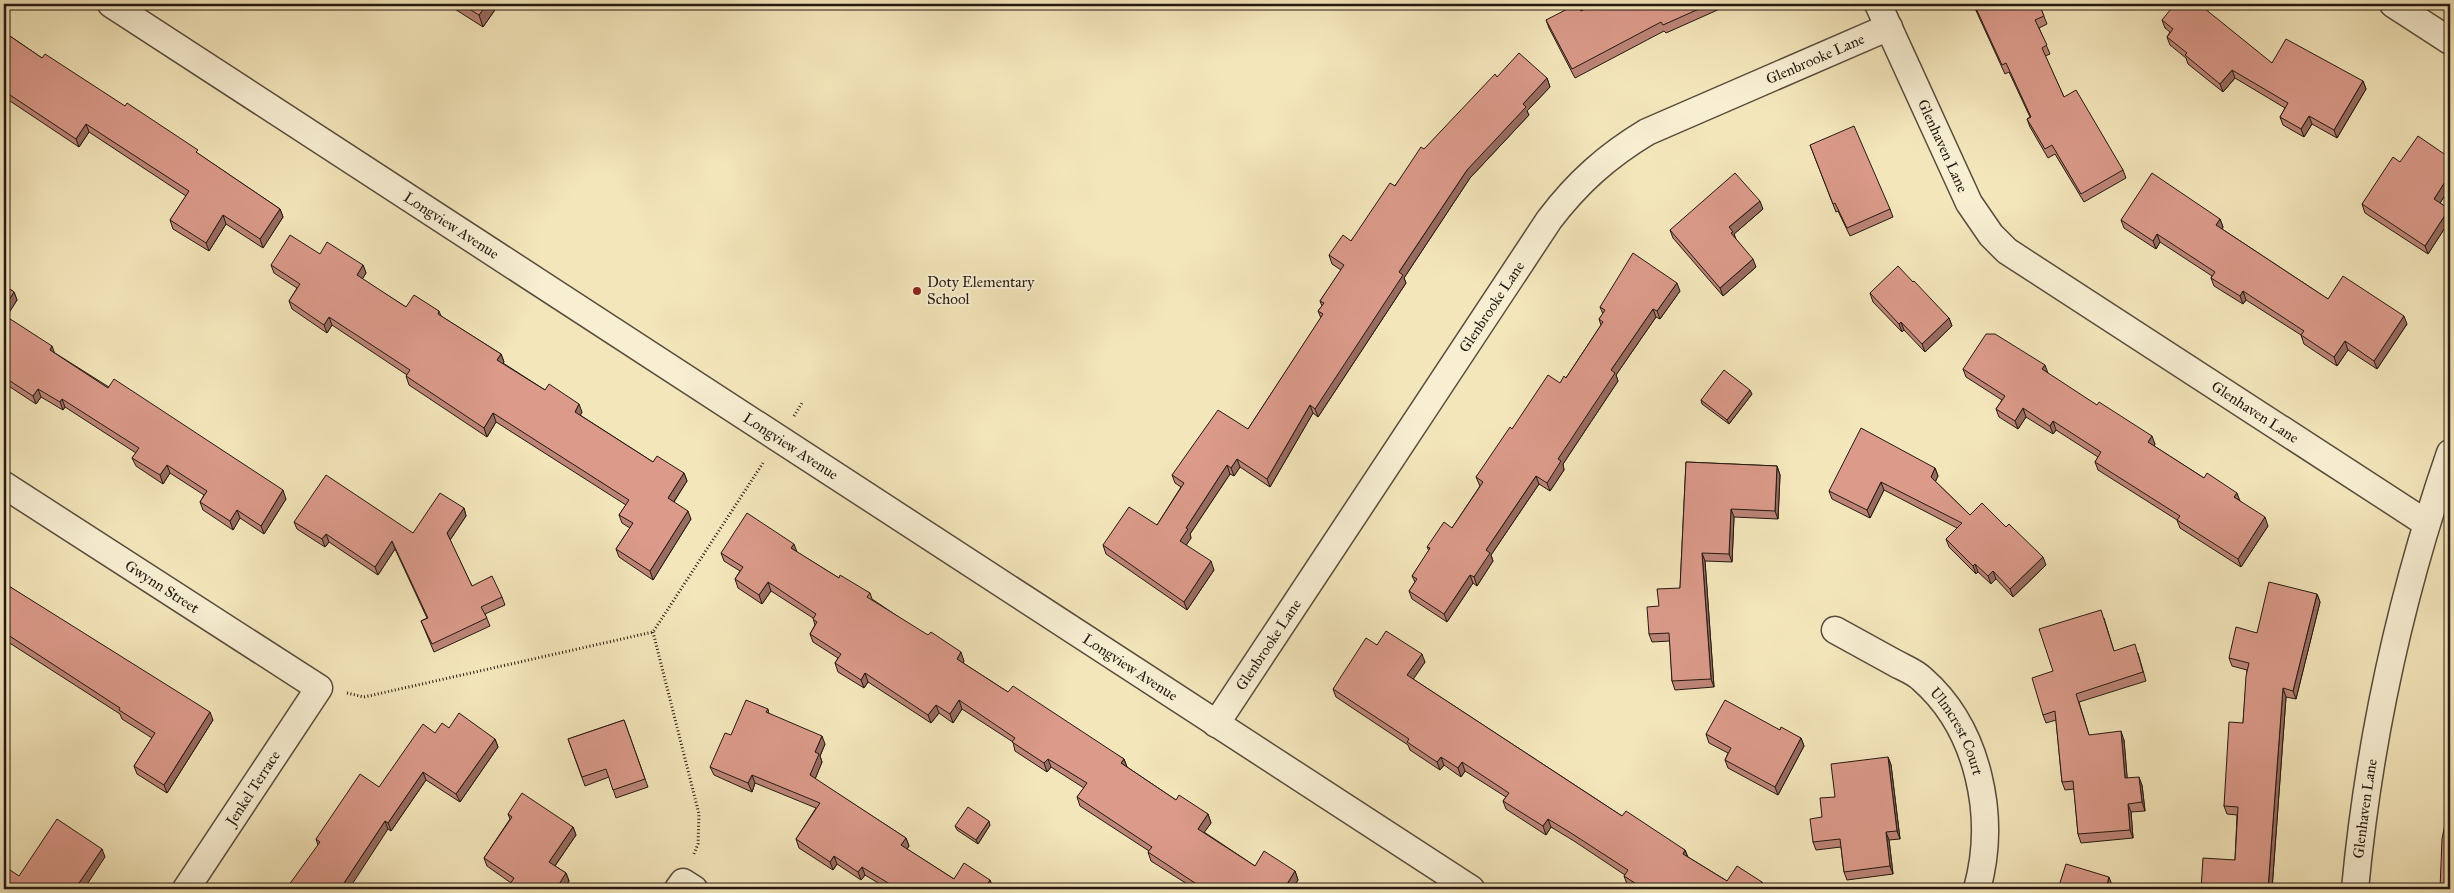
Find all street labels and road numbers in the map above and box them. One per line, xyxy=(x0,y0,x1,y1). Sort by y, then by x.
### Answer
street label: Glenbrooke Lane xyxy=(1763,30,1867,88)
street label: Glenhaven Lane xyxy=(1914,96,1972,195)
street label: Longview Avenue xyxy=(400,188,502,263)
street label: Glenbrooke Lane xyxy=(1455,258,1528,356)
street label: Glenhaven Lane xyxy=(2208,377,2302,447)
street label: Longview Avenue xyxy=(740,409,842,484)
street label: Gwynn Street xyxy=(122,556,203,618)
street label: Glenbrooke Lane xyxy=(1232,596,1305,694)
street label: Longview Avenue xyxy=(1079,630,1181,705)
street label: Ulmcrest Court xyxy=(1926,684,1987,778)
street label: Jenkel Terrace xyxy=(221,747,285,831)
street label: Glenhaven Lane xyxy=(2349,757,2381,859)

